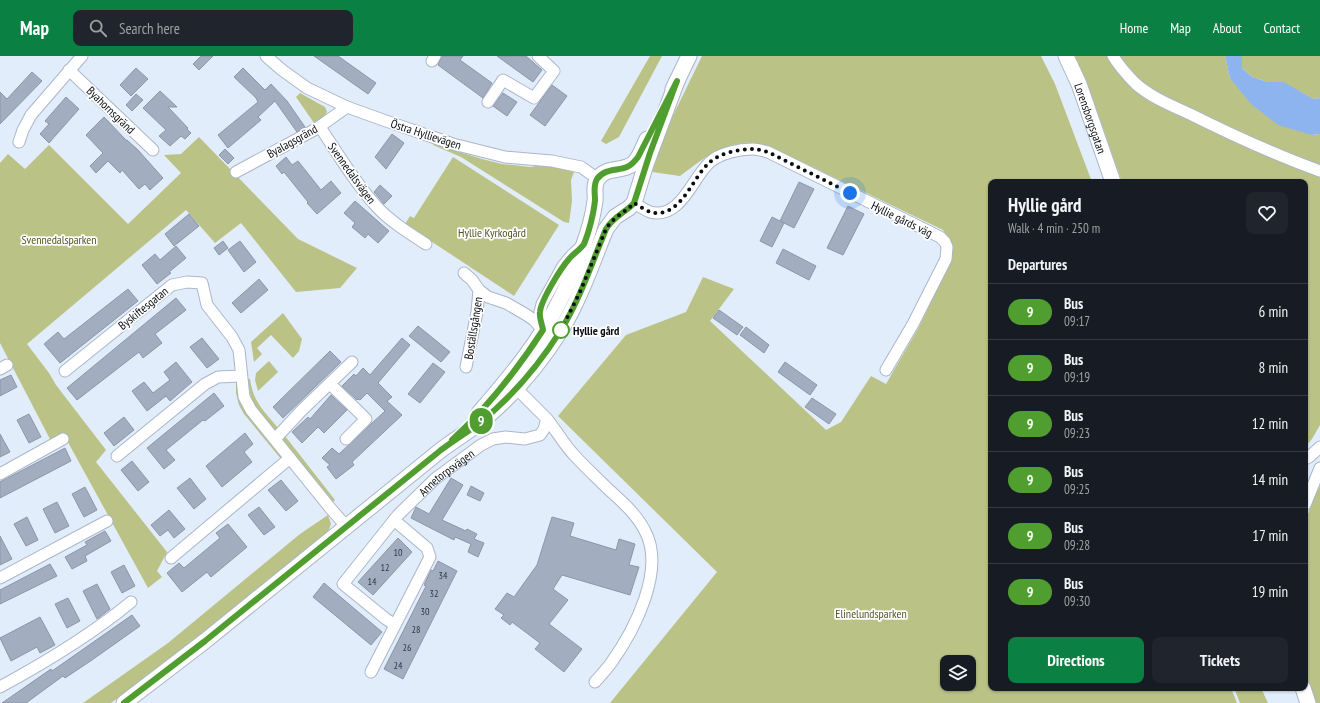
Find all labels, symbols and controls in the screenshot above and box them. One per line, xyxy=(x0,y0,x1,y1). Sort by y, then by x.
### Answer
search box xyxy=(73,10,353,46)
text: Map xyxy=(20,16,49,40)
icon: search xyxy=(87,17,109,39)
text: Search here xyxy=(119,19,180,38)
text: Home xyxy=(1120,19,1148,37)
text: Map xyxy=(1170,19,1191,37)
text: About xyxy=(1213,19,1242,37)
text: Contact xyxy=(1264,19,1300,37)
street label: Lorensborgsgatan xyxy=(1072,81,1110,155)
street label: Byahornsgränd xyxy=(84,83,138,137)
street label: Östra Hyllievägen xyxy=(389,116,463,152)
street label: Byalagsgränd xyxy=(264,121,320,161)
street label: Svennedalsvägen xyxy=(325,139,379,207)
your location xyxy=(840,183,860,203)
button: heart xyxy=(1246,192,1288,234)
text: Hyllie gård xyxy=(1008,193,1082,217)
street label: Hyllie gårds väg xyxy=(869,198,935,240)
text: Walk · 4 min · 250 m xyxy=(1008,220,1100,237)
park label: Hyllie Kyrkogård xyxy=(458,225,526,240)
park label: Svennedalsparken xyxy=(21,232,97,247)
text: Departures xyxy=(1008,255,1067,274)
street label: Byskiftesgatan xyxy=(115,283,171,333)
text: Bus xyxy=(1064,294,1083,313)
street label: Boställsgången xyxy=(461,296,485,360)
text: 6 min xyxy=(1258,302,1288,321)
text: 9 xyxy=(1027,303,1033,321)
text: 09:17 xyxy=(1064,313,1090,330)
marker: Hyllie gård xyxy=(552,321,570,339)
place label: Hyllie gård xyxy=(573,323,619,338)
text: Bus xyxy=(1064,350,1083,369)
text: 8 min xyxy=(1258,358,1288,377)
text: 9 xyxy=(1027,359,1033,377)
text: 09:19 xyxy=(1064,369,1090,386)
text: Bus xyxy=(1064,406,1083,425)
line badge: 9 xyxy=(468,408,494,434)
text: 9 xyxy=(478,412,484,430)
text: 12 min xyxy=(1252,414,1288,433)
text: 9 xyxy=(1027,415,1033,433)
text: 09:23 xyxy=(1064,425,1090,442)
street label: Annetorpsvägen xyxy=(415,445,477,499)
text: Bus xyxy=(1064,462,1083,481)
text: 14 min xyxy=(1252,470,1288,489)
text: 9 xyxy=(1027,471,1033,489)
text: 09:25 xyxy=(1064,481,1090,498)
text: Bus xyxy=(1064,518,1083,537)
text: 17 min xyxy=(1252,526,1288,545)
text: 9 xyxy=(1027,527,1033,545)
text: 09:28 xyxy=(1064,537,1090,554)
house number: 10 xyxy=(394,546,403,559)
house number: 12 xyxy=(381,561,390,574)
house number: 34 xyxy=(439,569,448,582)
text: Bus xyxy=(1064,574,1083,593)
house number: 14 xyxy=(368,575,377,588)
text: 19 min xyxy=(1252,582,1288,601)
text: 9 xyxy=(1027,583,1033,601)
house number: 32 xyxy=(430,587,439,600)
text: 09:30 xyxy=(1064,593,1090,610)
house number: 30 xyxy=(421,605,430,618)
park label: Elinelundsparken xyxy=(835,606,907,621)
house number: 28 xyxy=(412,623,421,636)
button: Directions xyxy=(1008,637,1144,683)
button: Tickets xyxy=(1152,637,1288,683)
house number: 26 xyxy=(403,641,412,654)
map controls xyxy=(940,655,976,691)
button: layers xyxy=(940,655,976,691)
house number: 24 xyxy=(394,659,403,672)

